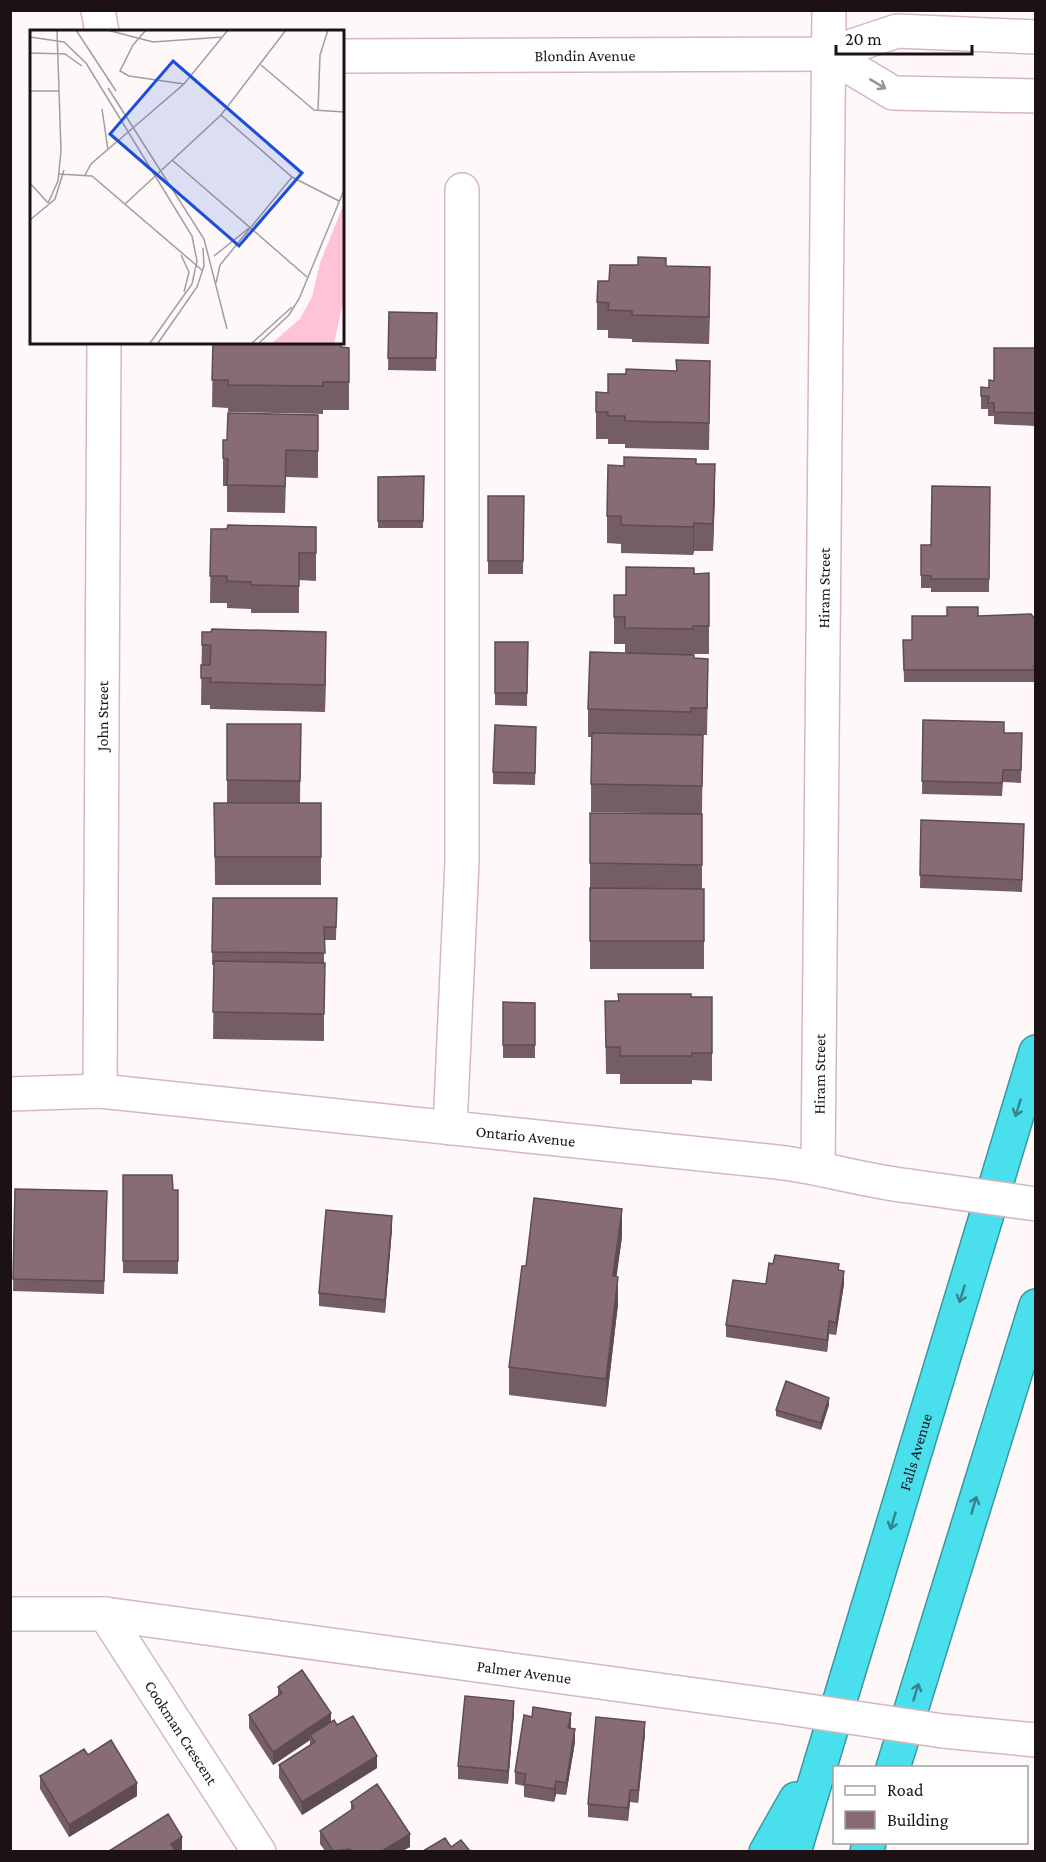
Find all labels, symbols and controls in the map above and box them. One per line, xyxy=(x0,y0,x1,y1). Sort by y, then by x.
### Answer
scale bar xyxy=(836,18,972,56)
text: 20 m xyxy=(845,29,882,49)
inset map xyxy=(30,30,344,344)
street label: Blondin Avenue xyxy=(535,46,635,64)
one-way arrow xyxy=(869,79,886,91)
street label: Hiram Street xyxy=(815,547,832,629)
street label: John Street xyxy=(93,680,111,753)
street label: Hiram Street xyxy=(810,1033,828,1114)
one-way arrow xyxy=(1012,1098,1023,1117)
street label: Ontario Avenue xyxy=(475,1122,576,1149)
one-way arrow xyxy=(956,1284,967,1303)
street label: Falls Avenue xyxy=(895,1411,935,1493)
one-way arrow xyxy=(969,1496,980,1515)
one-way arrow xyxy=(887,1511,898,1530)
street label: Palmer Avenue xyxy=(476,1657,572,1686)
street label: Cookman Crescent xyxy=(142,1677,222,1788)
one-way arrow xyxy=(911,1682,922,1701)
legend xyxy=(833,1766,1028,1844)
text: Road xyxy=(887,1780,924,1800)
text: Building xyxy=(887,1810,949,1830)

